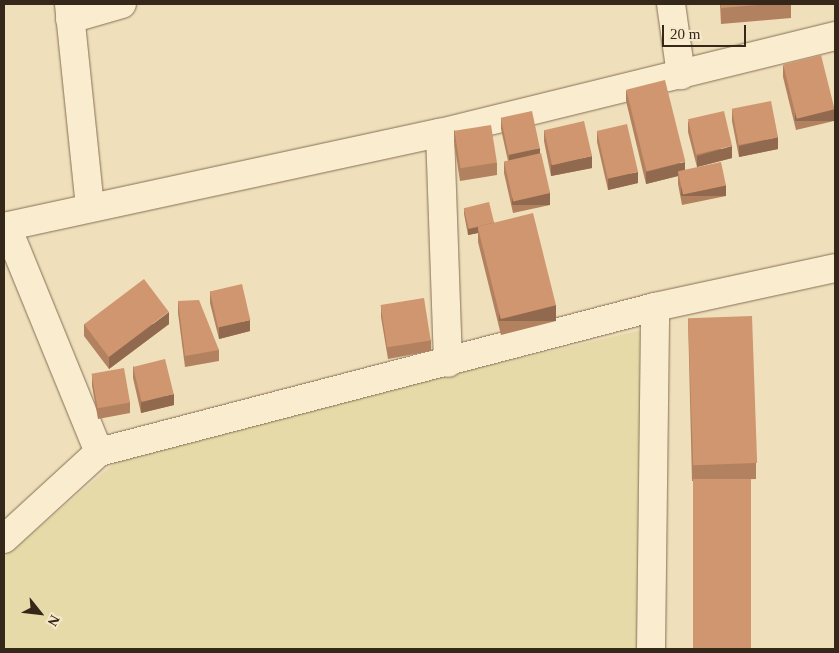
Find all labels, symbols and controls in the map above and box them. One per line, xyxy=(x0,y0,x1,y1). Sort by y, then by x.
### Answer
scale bar xyxy=(664,15,748,47)
text: 20 m xyxy=(670,26,700,42)
north arrow xyxy=(15,588,65,638)
text: N xyxy=(45,612,63,629)

